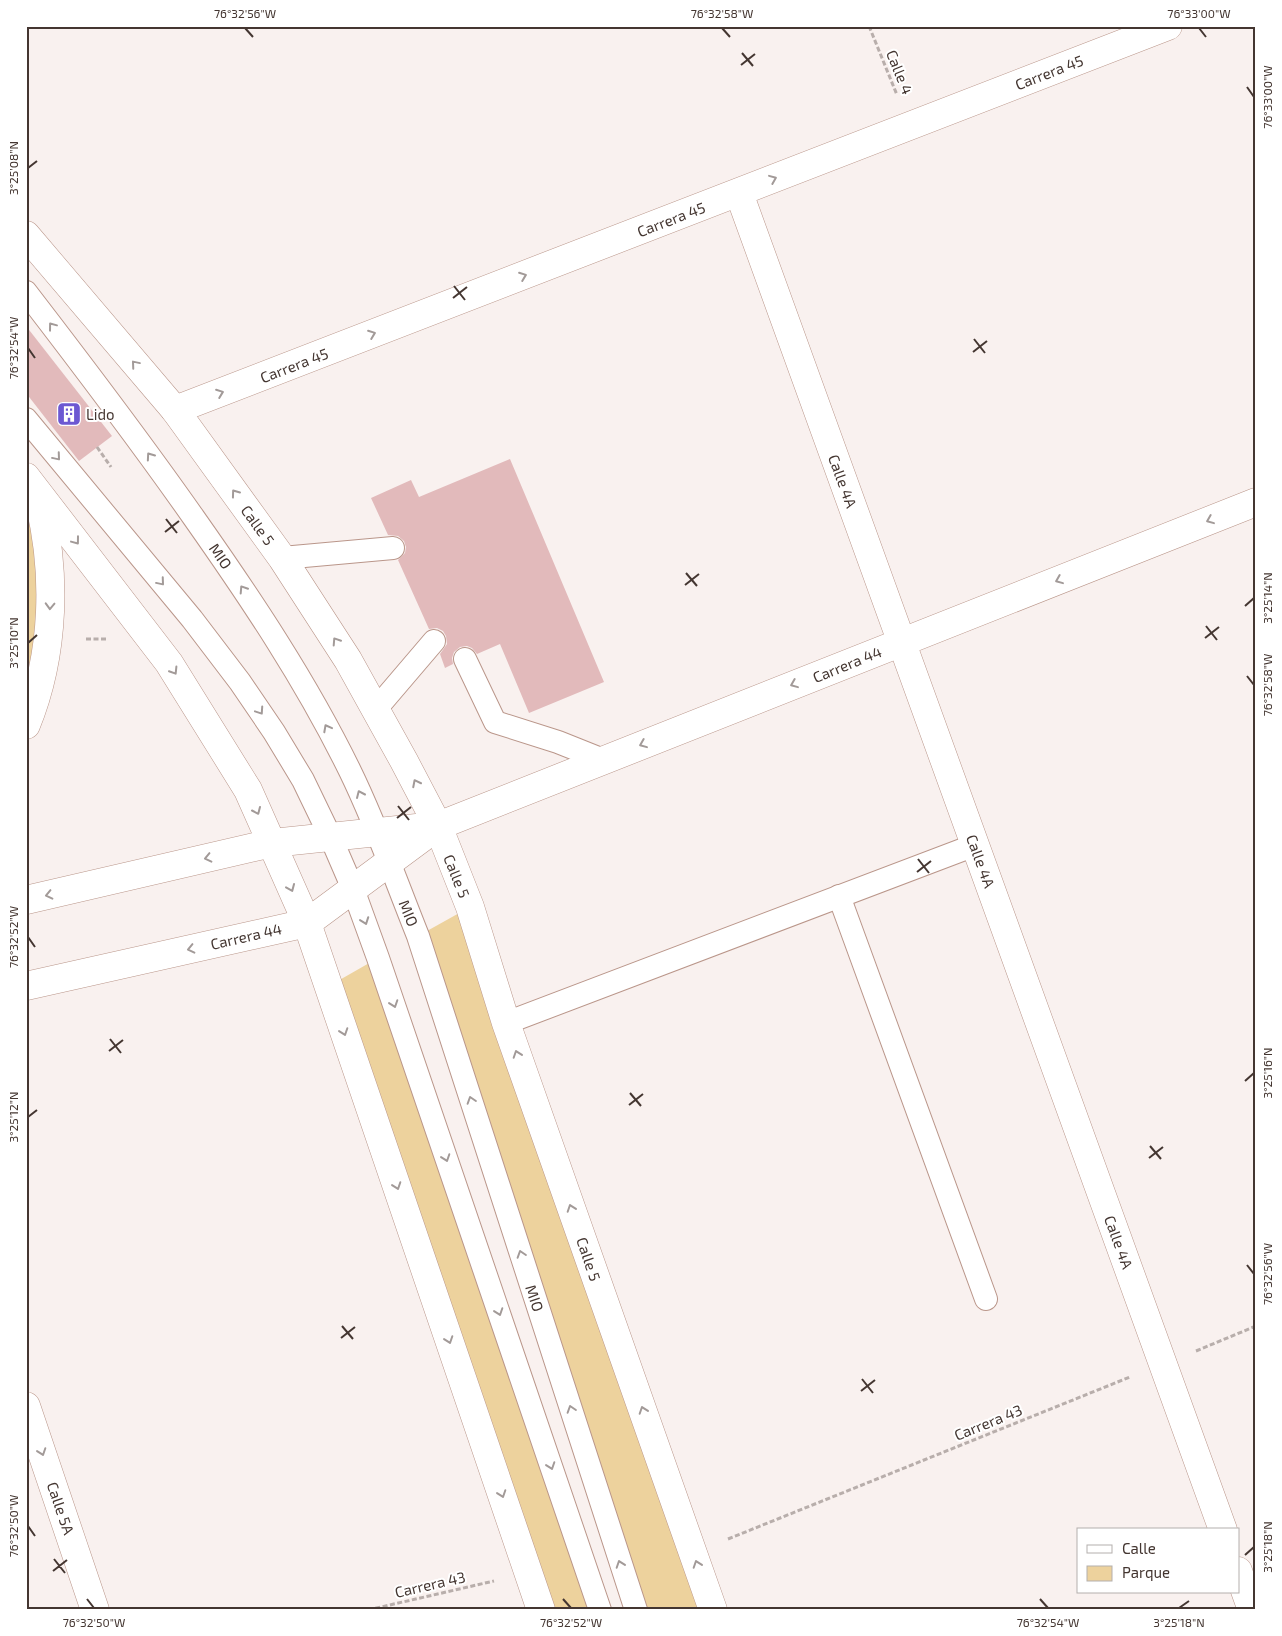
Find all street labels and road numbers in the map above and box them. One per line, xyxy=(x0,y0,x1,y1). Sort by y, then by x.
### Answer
street label: Calle 4 xyxy=(883,47,917,97)
street label: Carrera 45 xyxy=(1012,51,1086,93)
street label: Carrera 45 xyxy=(634,198,708,240)
street label: Carrera 45 xyxy=(257,344,331,386)
street label: Calle 4A xyxy=(825,452,861,511)
street label: Calle 5 xyxy=(237,501,279,549)
street label: MIO xyxy=(206,540,236,572)
street label: Carrera 44 xyxy=(810,642,884,686)
street label: Calle 4A xyxy=(963,832,999,891)
street label: Calle 5 xyxy=(440,852,474,900)
street label: MIO xyxy=(396,897,422,929)
street label: Carrera 44 xyxy=(209,919,283,953)
street label: Calle 4A xyxy=(1101,1213,1137,1272)
street label: Calle 5 xyxy=(573,1235,605,1283)
street label: MIO xyxy=(522,1282,548,1314)
street label: Carrera 43 xyxy=(951,1400,1025,1444)
street label: Calle 5A xyxy=(44,1479,79,1537)
street label: Carrera 43 xyxy=(393,1567,467,1601)

